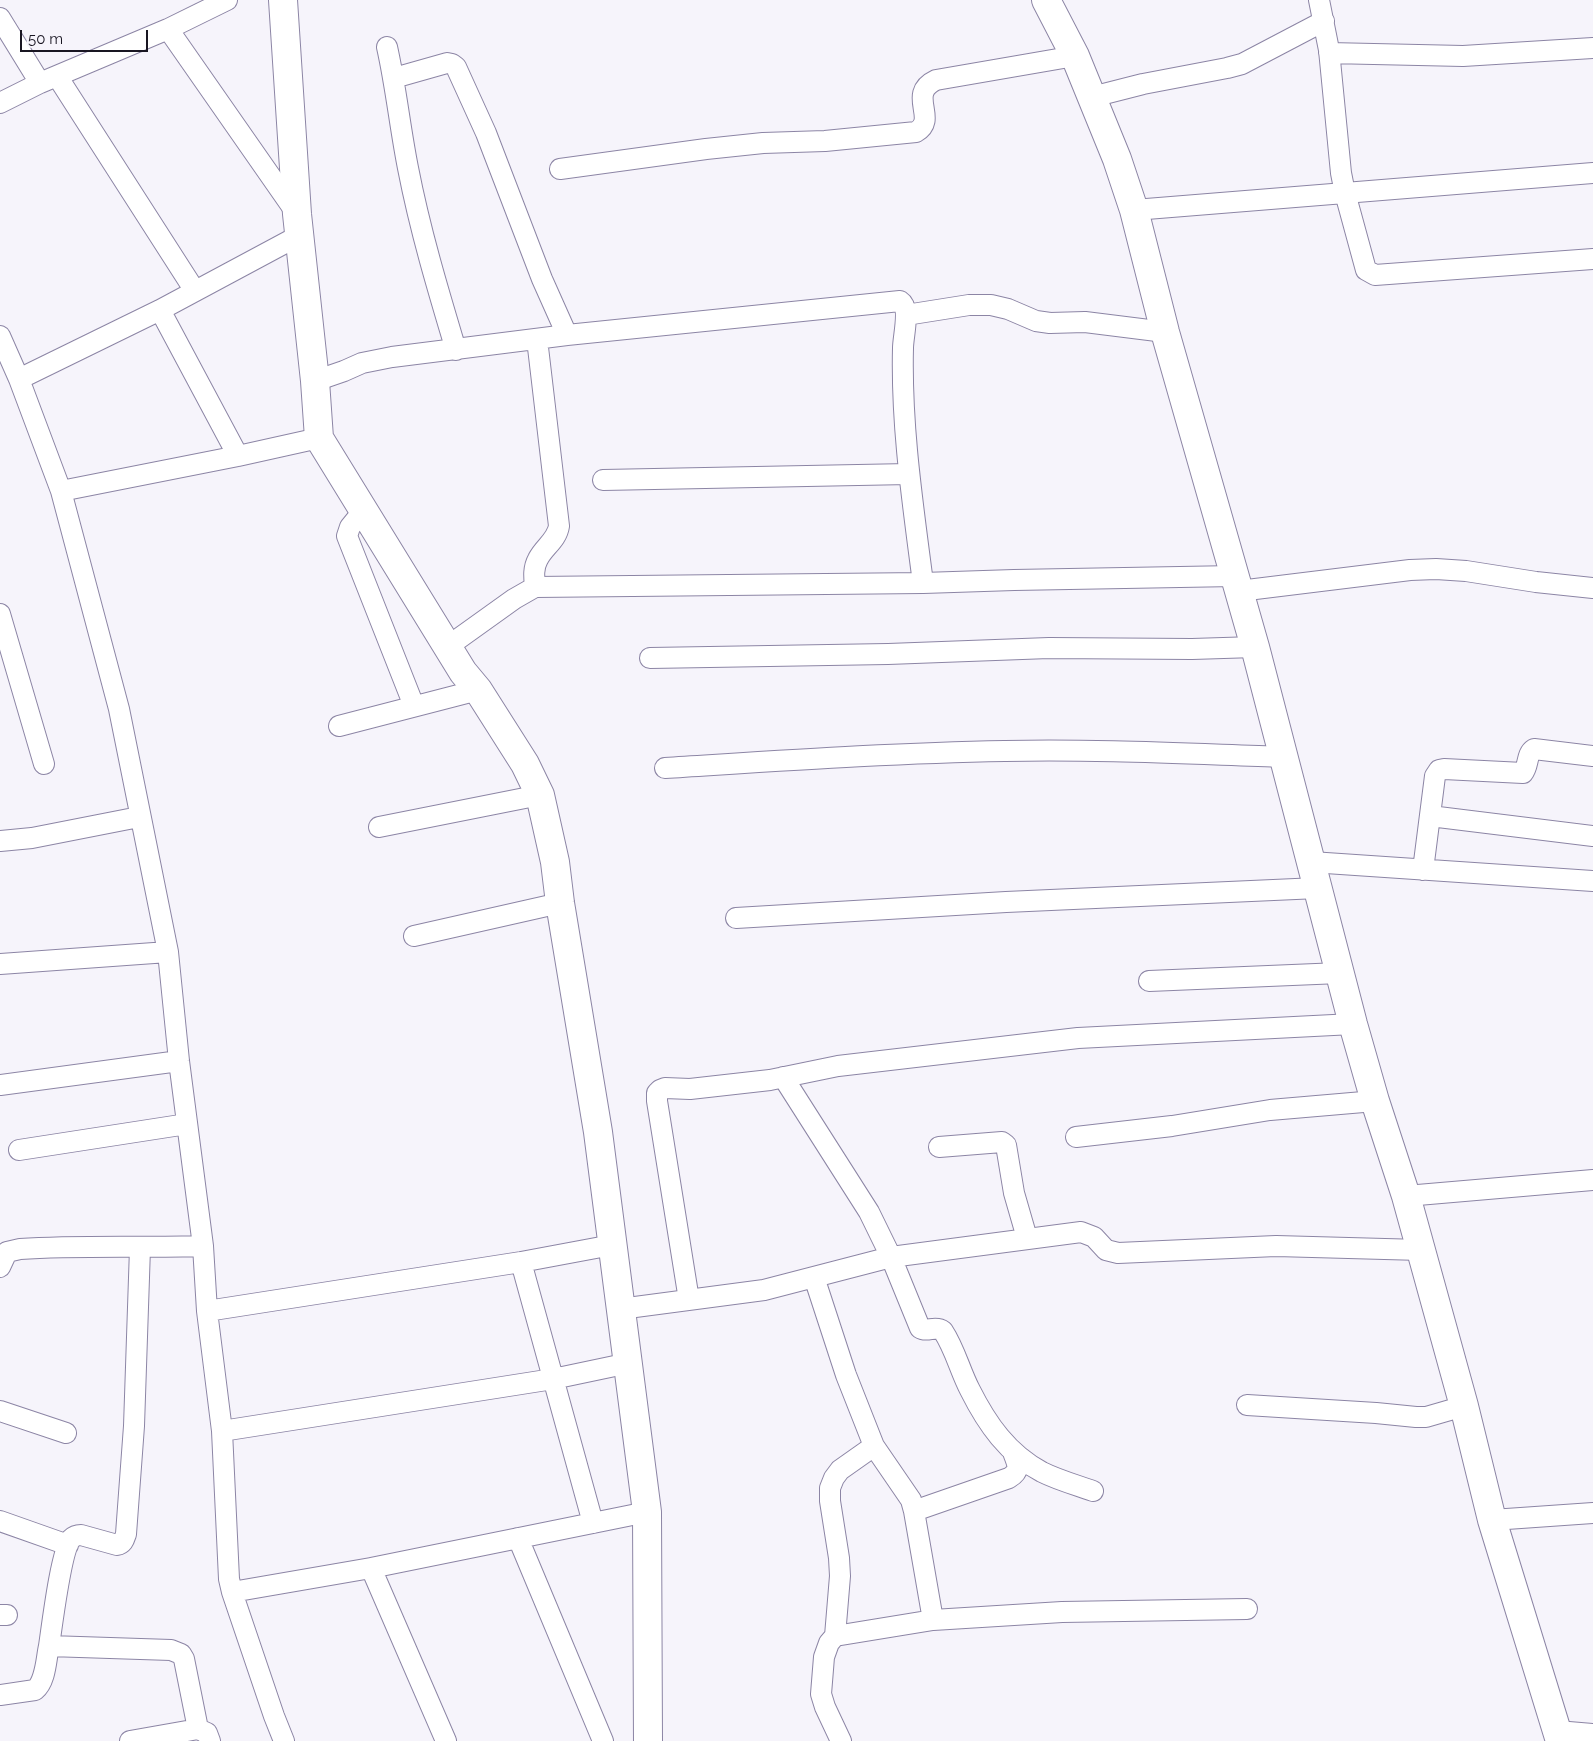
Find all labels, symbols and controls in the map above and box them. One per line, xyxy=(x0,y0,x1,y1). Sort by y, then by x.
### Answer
scale bar xyxy=(22,20,150,52)
text: 50 m xyxy=(28,30,63,48)

